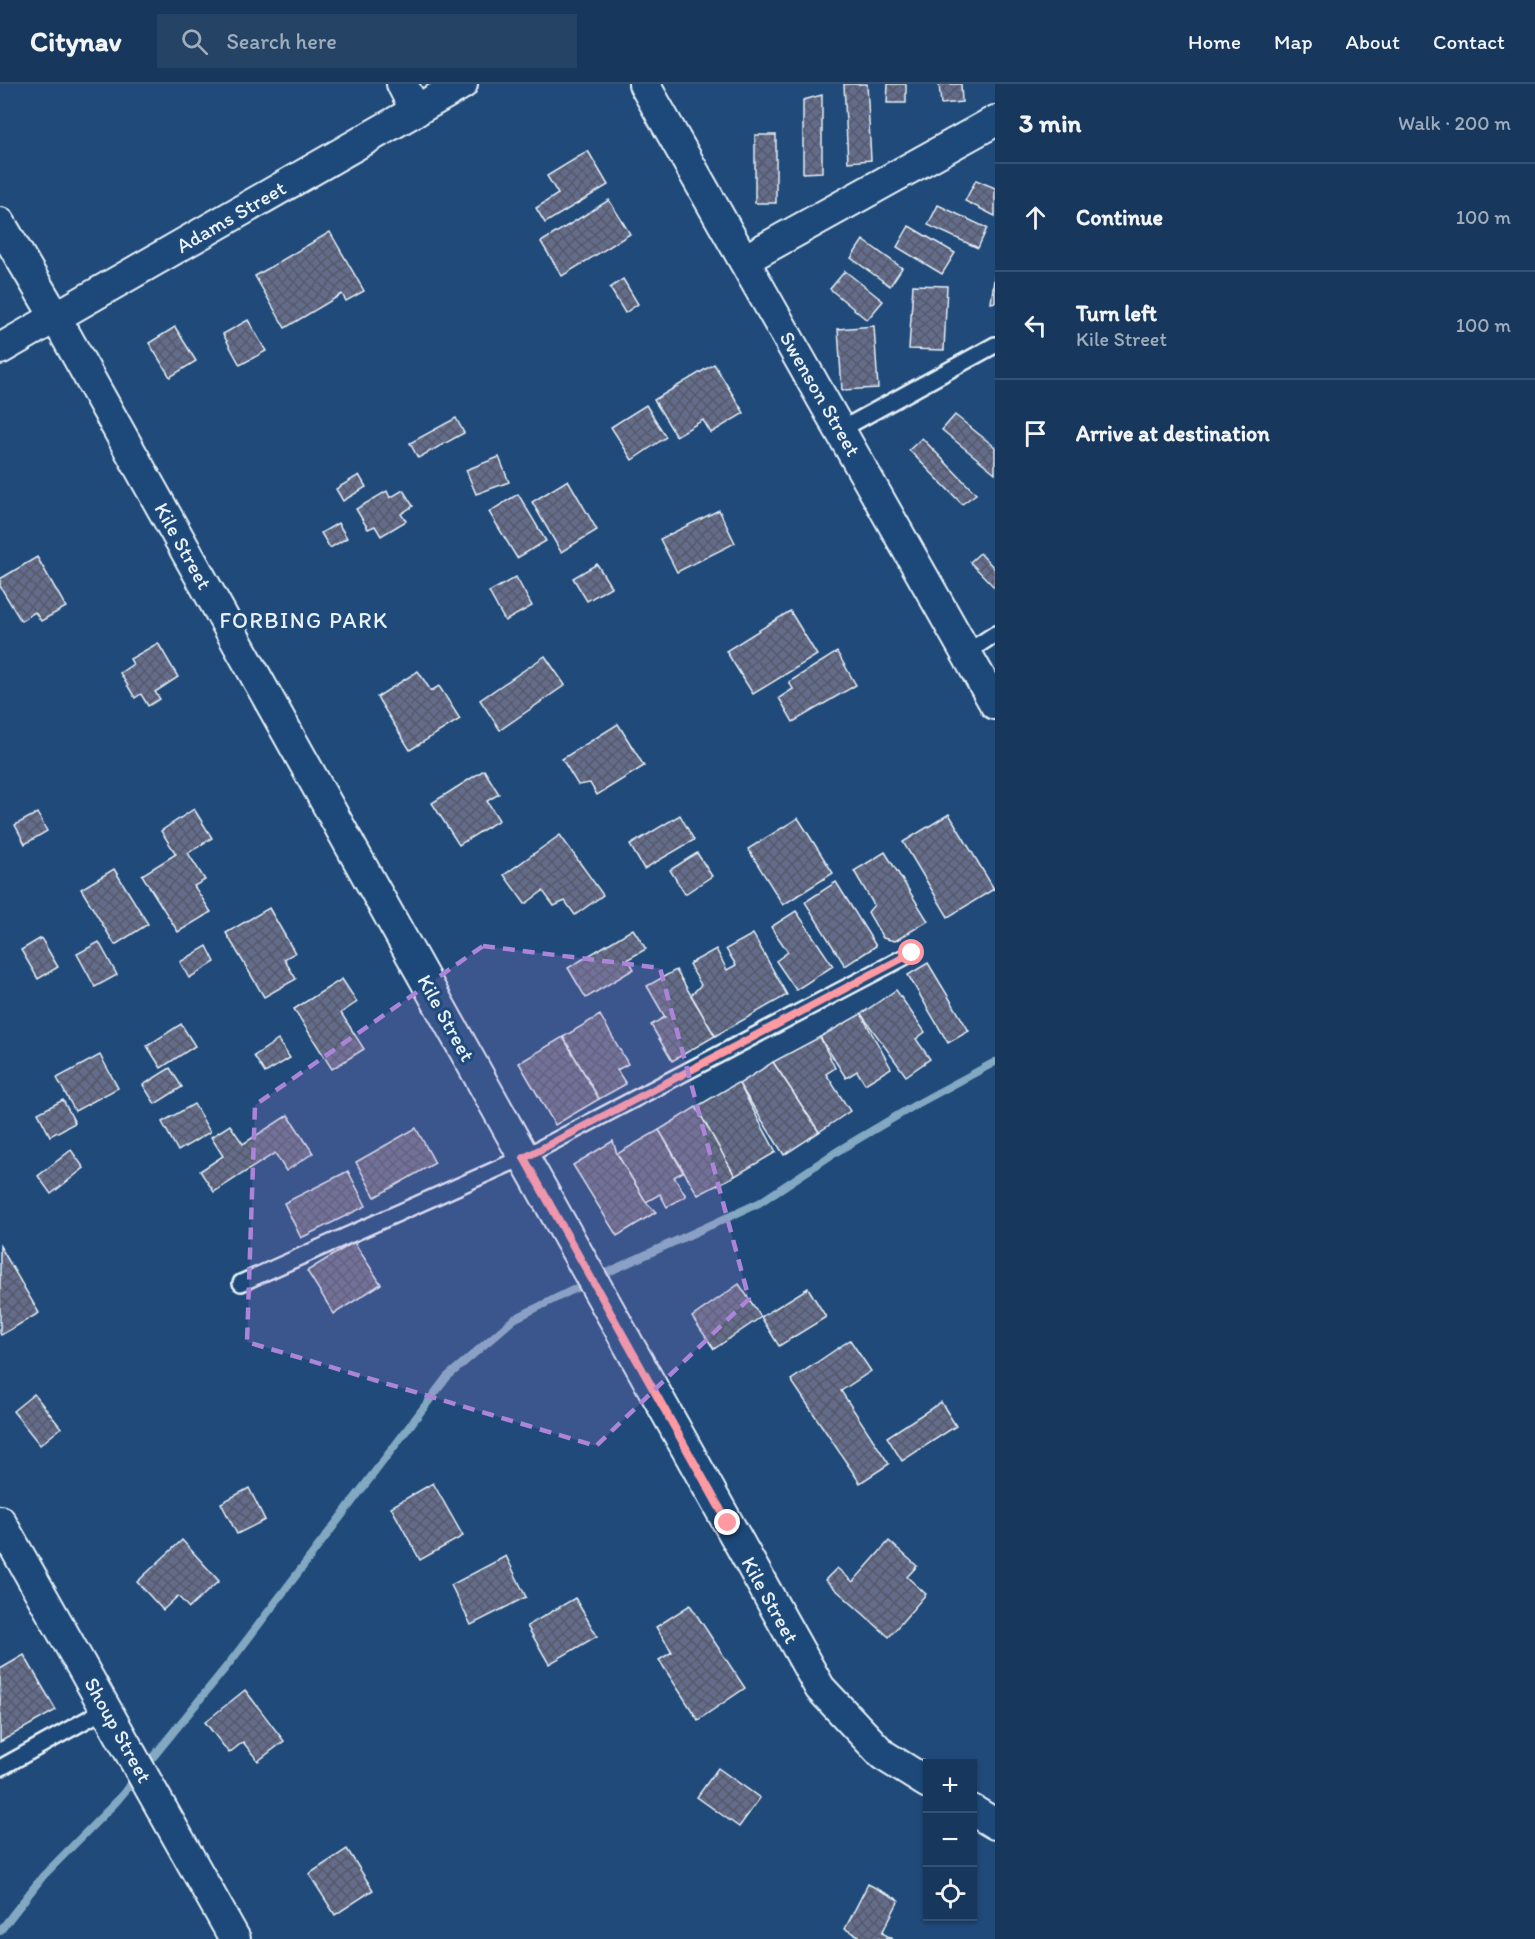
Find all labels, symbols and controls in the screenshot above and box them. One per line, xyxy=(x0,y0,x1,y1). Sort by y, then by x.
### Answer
search box xyxy=(157,14,577,68)
text: Citynav xyxy=(30,24,121,58)
icon: search xyxy=(178,25,211,58)
text: Search here xyxy=(226,28,337,55)
text: Home xyxy=(1188,29,1241,54)
text: Map xyxy=(1274,29,1313,54)
text: About xyxy=(1346,29,1400,54)
text: Contact xyxy=(1433,29,1505,54)
text: 3 min xyxy=(1019,107,1081,139)
text: Walk · 200 m xyxy=(1398,111,1511,135)
street label: Adams Street xyxy=(171,175,290,258)
icon: ahead xyxy=(1019,201,1052,234)
text: Continue xyxy=(1076,204,1163,231)
text: 100 m xyxy=(1456,205,1511,229)
text: Turn left xyxy=(1076,300,1157,327)
icon: left xyxy=(1019,309,1052,342)
text: 100 m xyxy=(1456,313,1511,337)
street label: Swenson Street xyxy=(775,327,866,461)
text: Kile Street xyxy=(1076,327,1167,351)
icon: arrive xyxy=(1019,417,1052,450)
text: Arrive at destination xyxy=(1076,420,1270,447)
street label: Kile Street xyxy=(149,498,218,594)
district label: FORBING PARK xyxy=(219,607,389,634)
route start xyxy=(898,939,924,965)
street label: Kile Street xyxy=(412,970,481,1066)
route end xyxy=(714,1509,740,1535)
street label: Kile Street xyxy=(736,1552,805,1648)
street label: Shoup Street xyxy=(79,1673,158,1787)
map controls xyxy=(923,1759,977,1921)
button: + xyxy=(923,1759,977,1813)
button: − xyxy=(923,1813,977,1867)
button: locate xyxy=(923,1867,977,1921)

